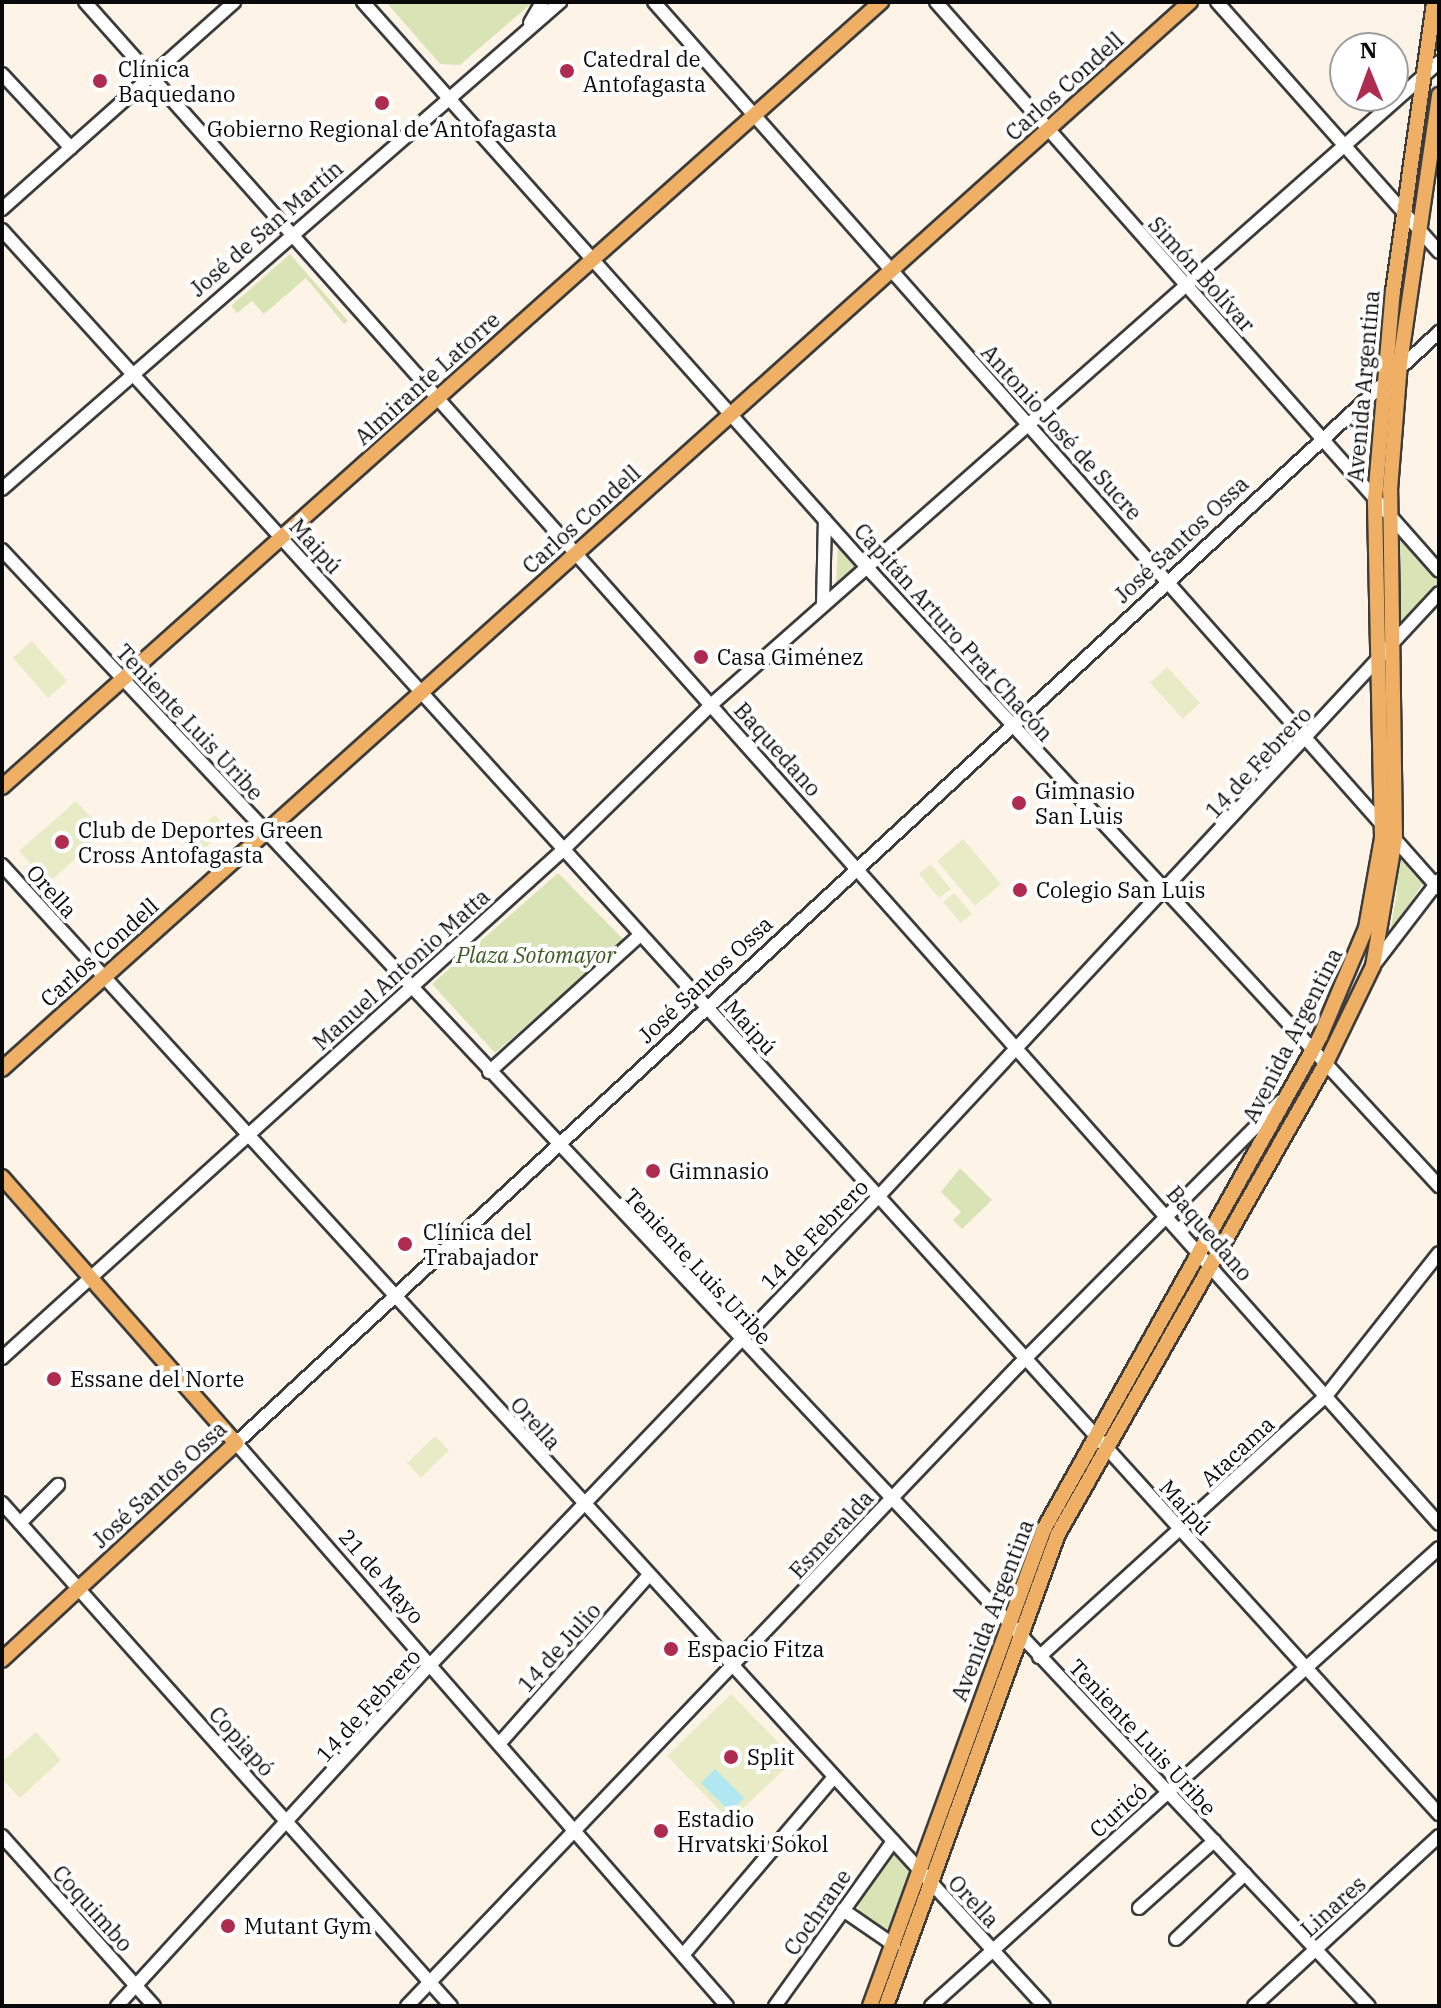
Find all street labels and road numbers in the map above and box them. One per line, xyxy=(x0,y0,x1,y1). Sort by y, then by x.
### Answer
street label: Carlos Condell xyxy=(1000,26,1128,146)
street label: José de San Martín xyxy=(184,154,348,302)
street label: Simón Bolívar xyxy=(1143,211,1261,337)
street label: Avenida Argentina xyxy=(1341,289,1385,483)
street label: Almirante Latorre xyxy=(349,306,505,450)
street label: Antonio José de Sucre xyxy=(976,339,1148,525)
street label: Carlos Condell xyxy=(517,459,645,579)
street label: José Santos Ossa xyxy=(1108,470,1254,608)
street label: Maipú xyxy=(284,513,348,579)
street label: Capitán Arturo Prat Chacón xyxy=(849,517,1059,747)
street label: Teniente Luis Uribe xyxy=(111,638,269,806)
street label: Baquedano xyxy=(729,697,827,801)
street label: 14 de Febrero xyxy=(1199,701,1317,823)
street label: Orella xyxy=(21,859,83,923)
street label: Manuel Antonio Matta xyxy=(307,883,495,1055)
street label: Carlos Condell xyxy=(35,892,163,1012)
street label: José Santos Ossa xyxy=(632,910,778,1048)
street label: Avenida Argentina xyxy=(1237,943,1347,1127)
street label: Maipú xyxy=(719,994,783,1060)
street label: 14 de Febrero xyxy=(755,1173,873,1295)
street label: Baquedano xyxy=(1162,1180,1258,1286)
street label: Teniente Luis Uribe xyxy=(619,1182,777,1350)
street label: Orella xyxy=(505,1391,567,1455)
street label: Atacama xyxy=(1195,1410,1279,1492)
street label: José Santos Ossa xyxy=(86,1415,232,1553)
street label: Maipú xyxy=(1154,1474,1218,1540)
street label: Esmeralda xyxy=(783,1484,879,1584)
street label: Avenida Argentina xyxy=(945,1515,1039,1705)
street label: 21 de Mayo xyxy=(334,1523,430,1629)
street label: 14 de Julio xyxy=(512,1597,606,1697)
street label: 14 de Febrero xyxy=(310,1643,426,1767)
street label: Teniente Luis Uribe xyxy=(1064,1653,1222,1821)
street label: Copiapó xyxy=(204,1701,280,1781)
street label: Curicó xyxy=(1084,1777,1152,1843)
street label: Coquimbo xyxy=(47,1859,139,1957)
street label: Cochrane xyxy=(778,1864,856,1960)
street label: Orella xyxy=(943,1869,1005,1933)
street label: Linares xyxy=(1295,1870,1371,1942)

